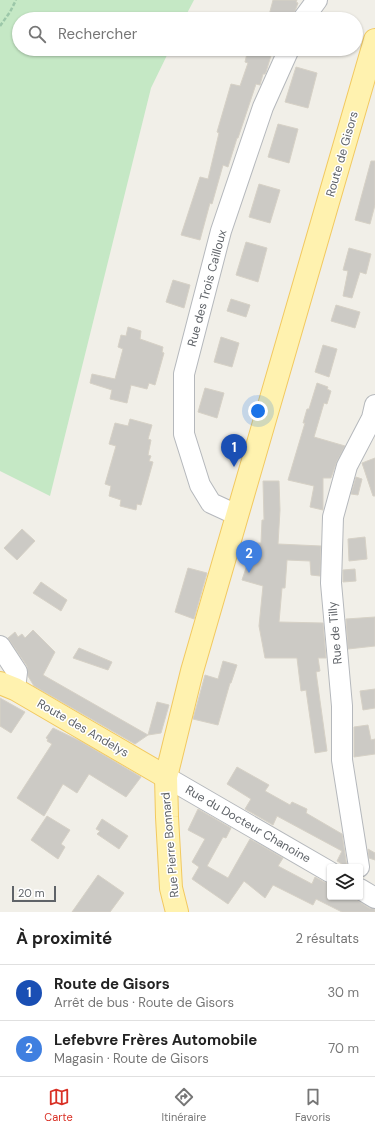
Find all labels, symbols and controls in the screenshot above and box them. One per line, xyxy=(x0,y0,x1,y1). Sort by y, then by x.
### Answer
search box xyxy=(12,12,363,56)
icon: search xyxy=(26,23,48,45)
text: Rechercher xyxy=(58,24,137,44)
street label: Route de Gisors xyxy=(322,109,362,199)
street label: Rue des Trois Cailloux xyxy=(184,228,230,348)
your location xyxy=(248,401,268,421)
pin: 1 xyxy=(221,434,247,467)
pin: 2 xyxy=(236,540,262,573)
street label: Rue de Tilly xyxy=(324,601,346,665)
street label: Route des Andelys xyxy=(34,695,132,761)
street label: Rue du Docteur Chanoine xyxy=(182,782,314,867)
street label: Rue Pierre Bonnard xyxy=(157,792,183,898)
map controls xyxy=(327,864,363,900)
button: layers xyxy=(327,864,363,900)
scale bar xyxy=(12,884,56,903)
text: 20 m xyxy=(18,886,44,900)
text: À proximité xyxy=(16,927,112,949)
text: 2 résultats xyxy=(296,930,359,947)
text: Route de Gisors xyxy=(54,974,170,994)
text: 1 xyxy=(27,984,31,1001)
text: 30 m xyxy=(327,984,359,1001)
text: Arrêt de bus · Route de Gisors xyxy=(54,994,234,1011)
text: Lefebvre Frères Automobile xyxy=(54,1030,257,1050)
text: 2 xyxy=(25,1040,33,1057)
text: 70 m xyxy=(328,1040,359,1057)
text: Magasin · Route de Gisors xyxy=(54,1050,209,1067)
tab: Carte xyxy=(44,1086,73,1124)
tab: Itinéraire xyxy=(161,1086,206,1124)
tab: Favoris xyxy=(295,1086,331,1124)

